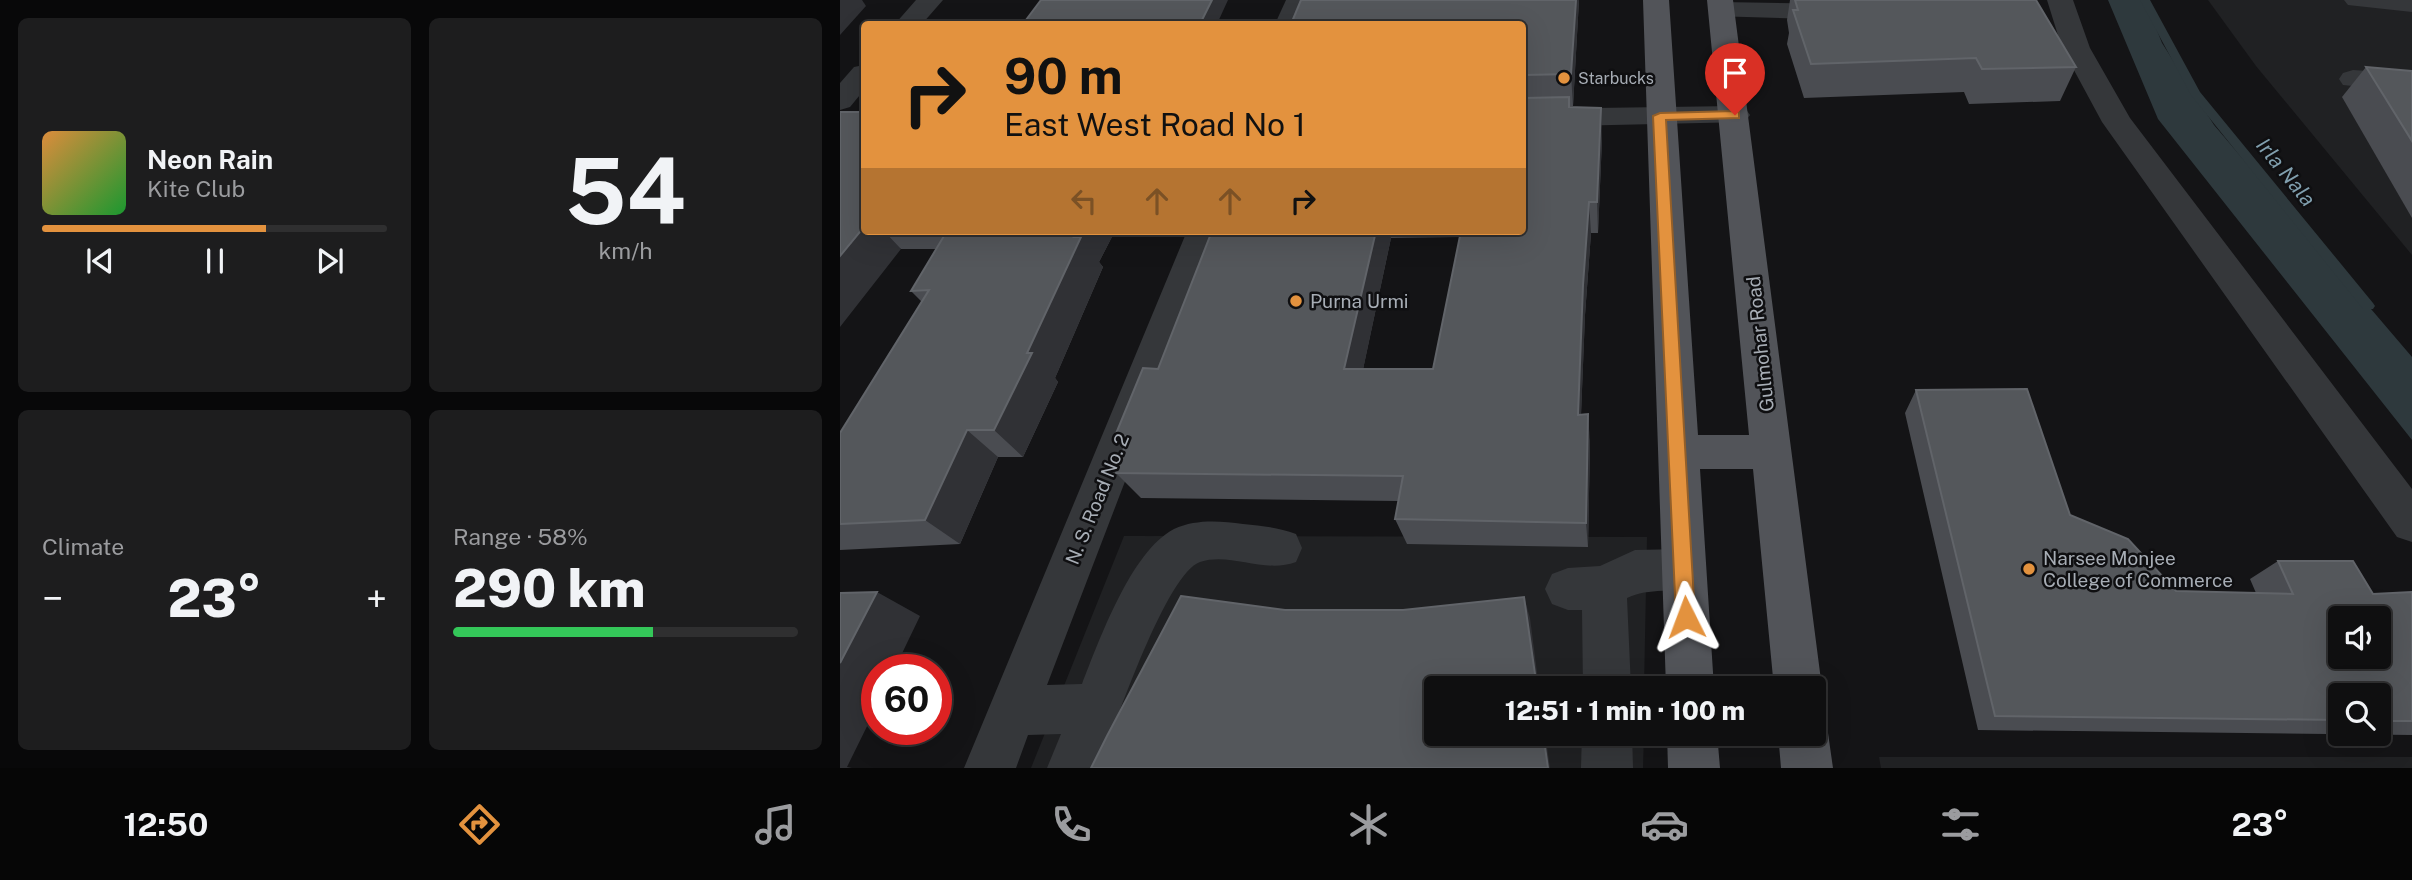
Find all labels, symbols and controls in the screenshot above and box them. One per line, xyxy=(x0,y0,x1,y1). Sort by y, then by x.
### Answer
pin xyxy=(1705,43,1765,115)
text: 90 m xyxy=(1004,47,1123,105)
icon: right xyxy=(889,49,980,140)
icon: arrive xyxy=(1716,54,1754,92)
place label: Starbucks xyxy=(1578,69,1654,88)
marker: Starbucks xyxy=(1556,70,1572,86)
text: East West Road No 1 xyxy=(1004,106,1306,143)
water label: Irla Nala xyxy=(2251,133,2321,211)
text: 54 xyxy=(565,138,686,244)
text: Neon Rain xyxy=(147,144,273,175)
text: Kite Club xyxy=(147,175,245,202)
icon: left xyxy=(1065,182,1103,220)
icon: ahead xyxy=(1138,182,1176,220)
icon: ahead xyxy=(1211,182,1249,220)
icon: right xyxy=(1284,182,1322,220)
text: km/h xyxy=(598,237,653,264)
icon: previous xyxy=(81,242,119,280)
icon: pause xyxy=(196,242,234,280)
icon: next xyxy=(311,242,349,280)
street label: Gulmohar Road xyxy=(1742,275,1778,413)
place label: Purna Urmi xyxy=(1310,290,1409,312)
marker: Purna Urmi xyxy=(1288,293,1304,309)
street label: N. S. Road No. 2 xyxy=(1061,430,1133,568)
text: Range · 58% xyxy=(453,523,588,550)
text: Climate xyxy=(42,533,124,560)
place label: Narsee Monjee College of Commerce xyxy=(2043,547,2233,591)
text: 290 km xyxy=(453,558,645,619)
marker: Narsee Monjee College of Commerce xyxy=(2021,561,2037,577)
text: 23° xyxy=(167,568,262,629)
text: − xyxy=(42,576,63,621)
text: + xyxy=(366,576,387,621)
position arrow xyxy=(1649,580,1723,654)
map controls xyxy=(2328,606,2391,746)
button: sound xyxy=(2328,606,2391,669)
speed limit sign: 60 xyxy=(861,654,952,745)
button: search xyxy=(2328,683,2391,746)
text: 12:51 · 1 min · 100 m xyxy=(1505,695,1745,726)
icon: directions xyxy=(455,800,504,849)
icon: music xyxy=(751,800,800,849)
icon: phone xyxy=(1047,800,1096,849)
icon: climate xyxy=(1344,800,1393,849)
icon: car xyxy=(1640,800,1689,849)
icon: filters xyxy=(1936,800,1985,849)
text: 12:50 xyxy=(124,806,208,843)
text: 23° xyxy=(2232,806,2288,843)

